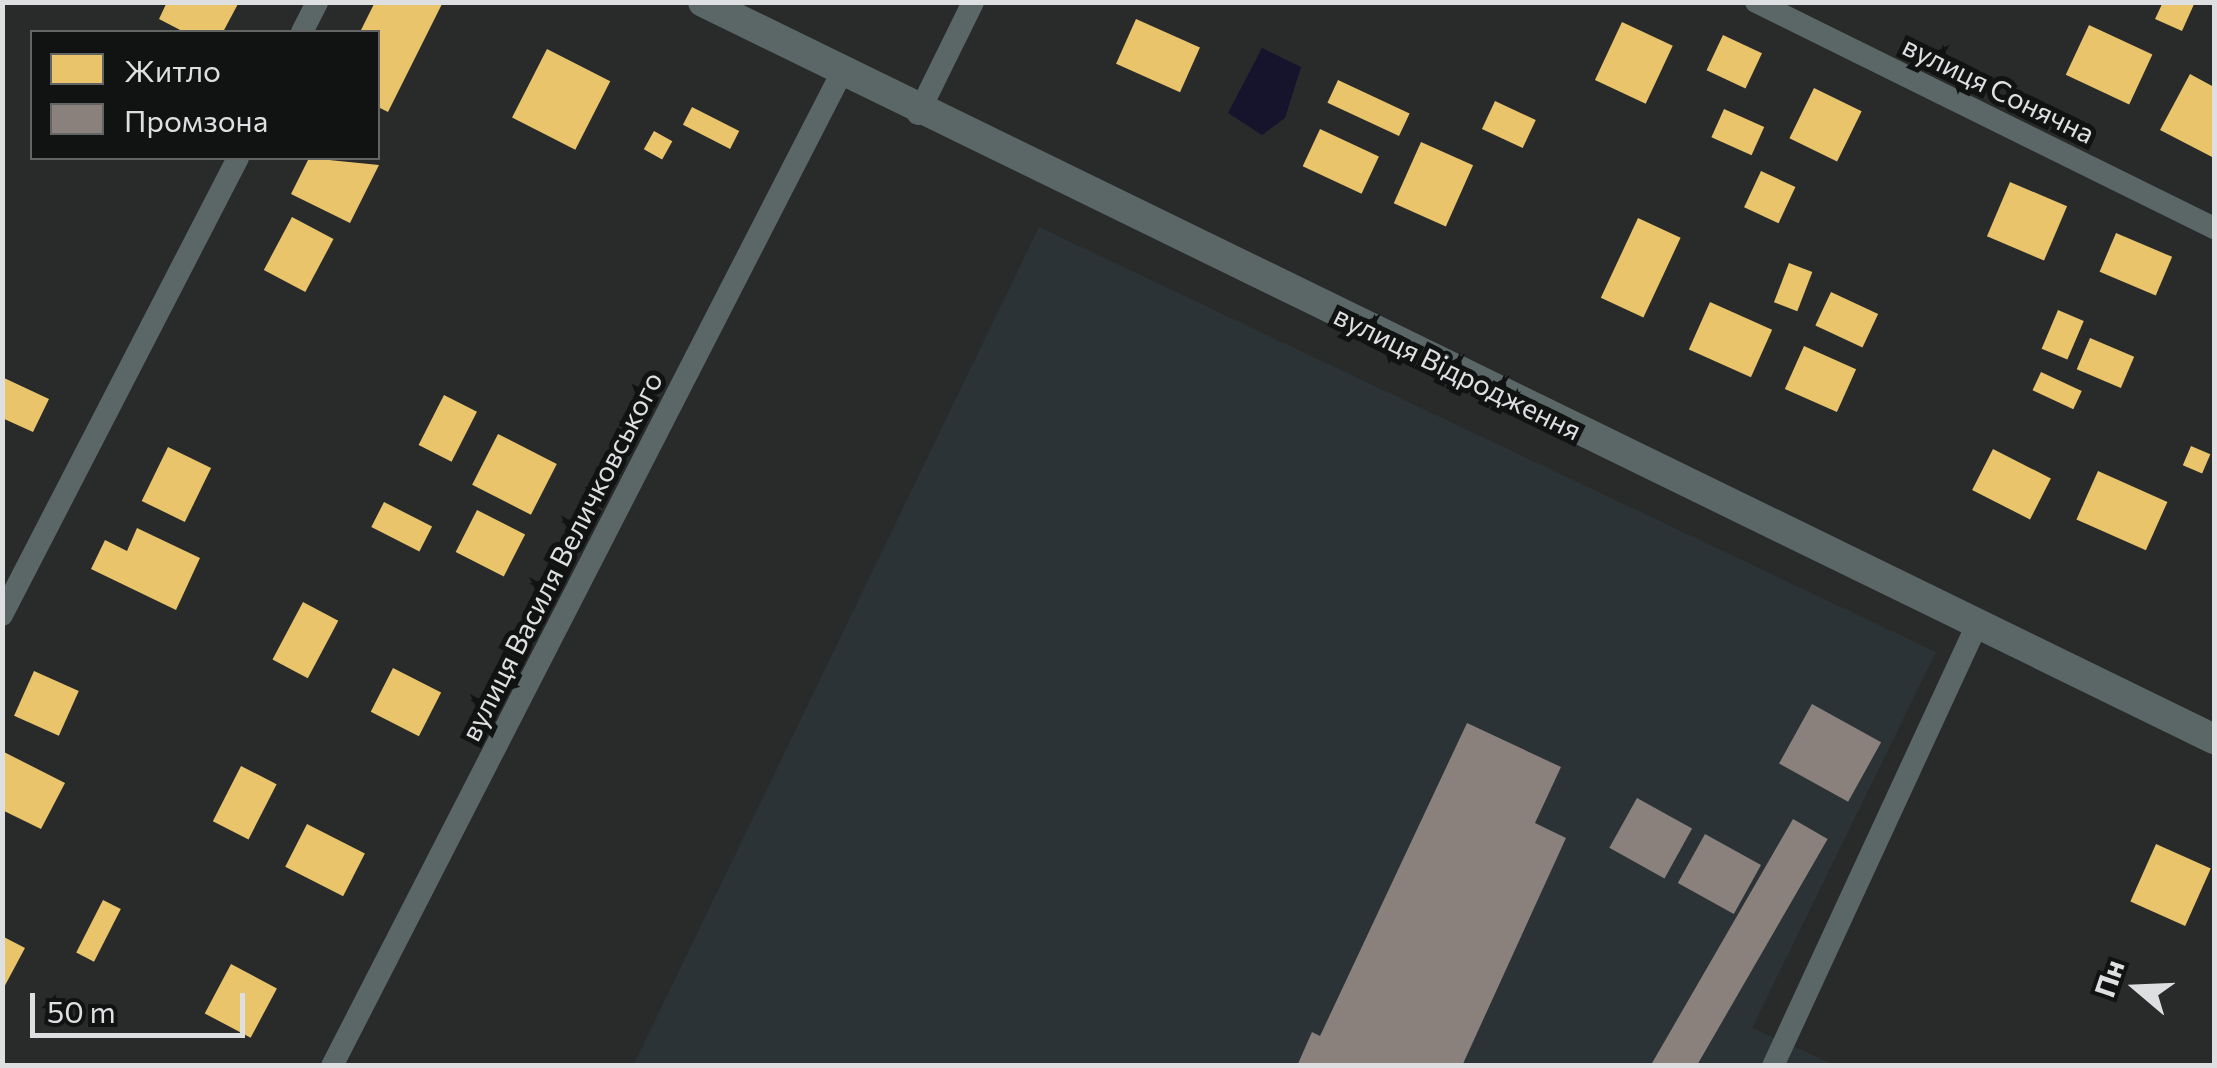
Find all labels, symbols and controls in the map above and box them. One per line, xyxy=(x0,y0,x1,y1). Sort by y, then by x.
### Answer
street label: вулиця Сонячна xyxy=(1898,28,2100,150)
legend xyxy=(30,30,380,160)
text: Житло xyxy=(124,51,221,88)
text: Промзона xyxy=(124,101,268,138)
street label: вулиця Відродження xyxy=(1329,298,1587,446)
street label: вулиця Василя Величковського xyxy=(453,366,669,746)
north arrow xyxy=(2087,938,2187,1038)
text: Пн xyxy=(2087,955,2131,1001)
scale bar xyxy=(35,973,250,1035)
text: 50 m xyxy=(47,992,116,1029)

